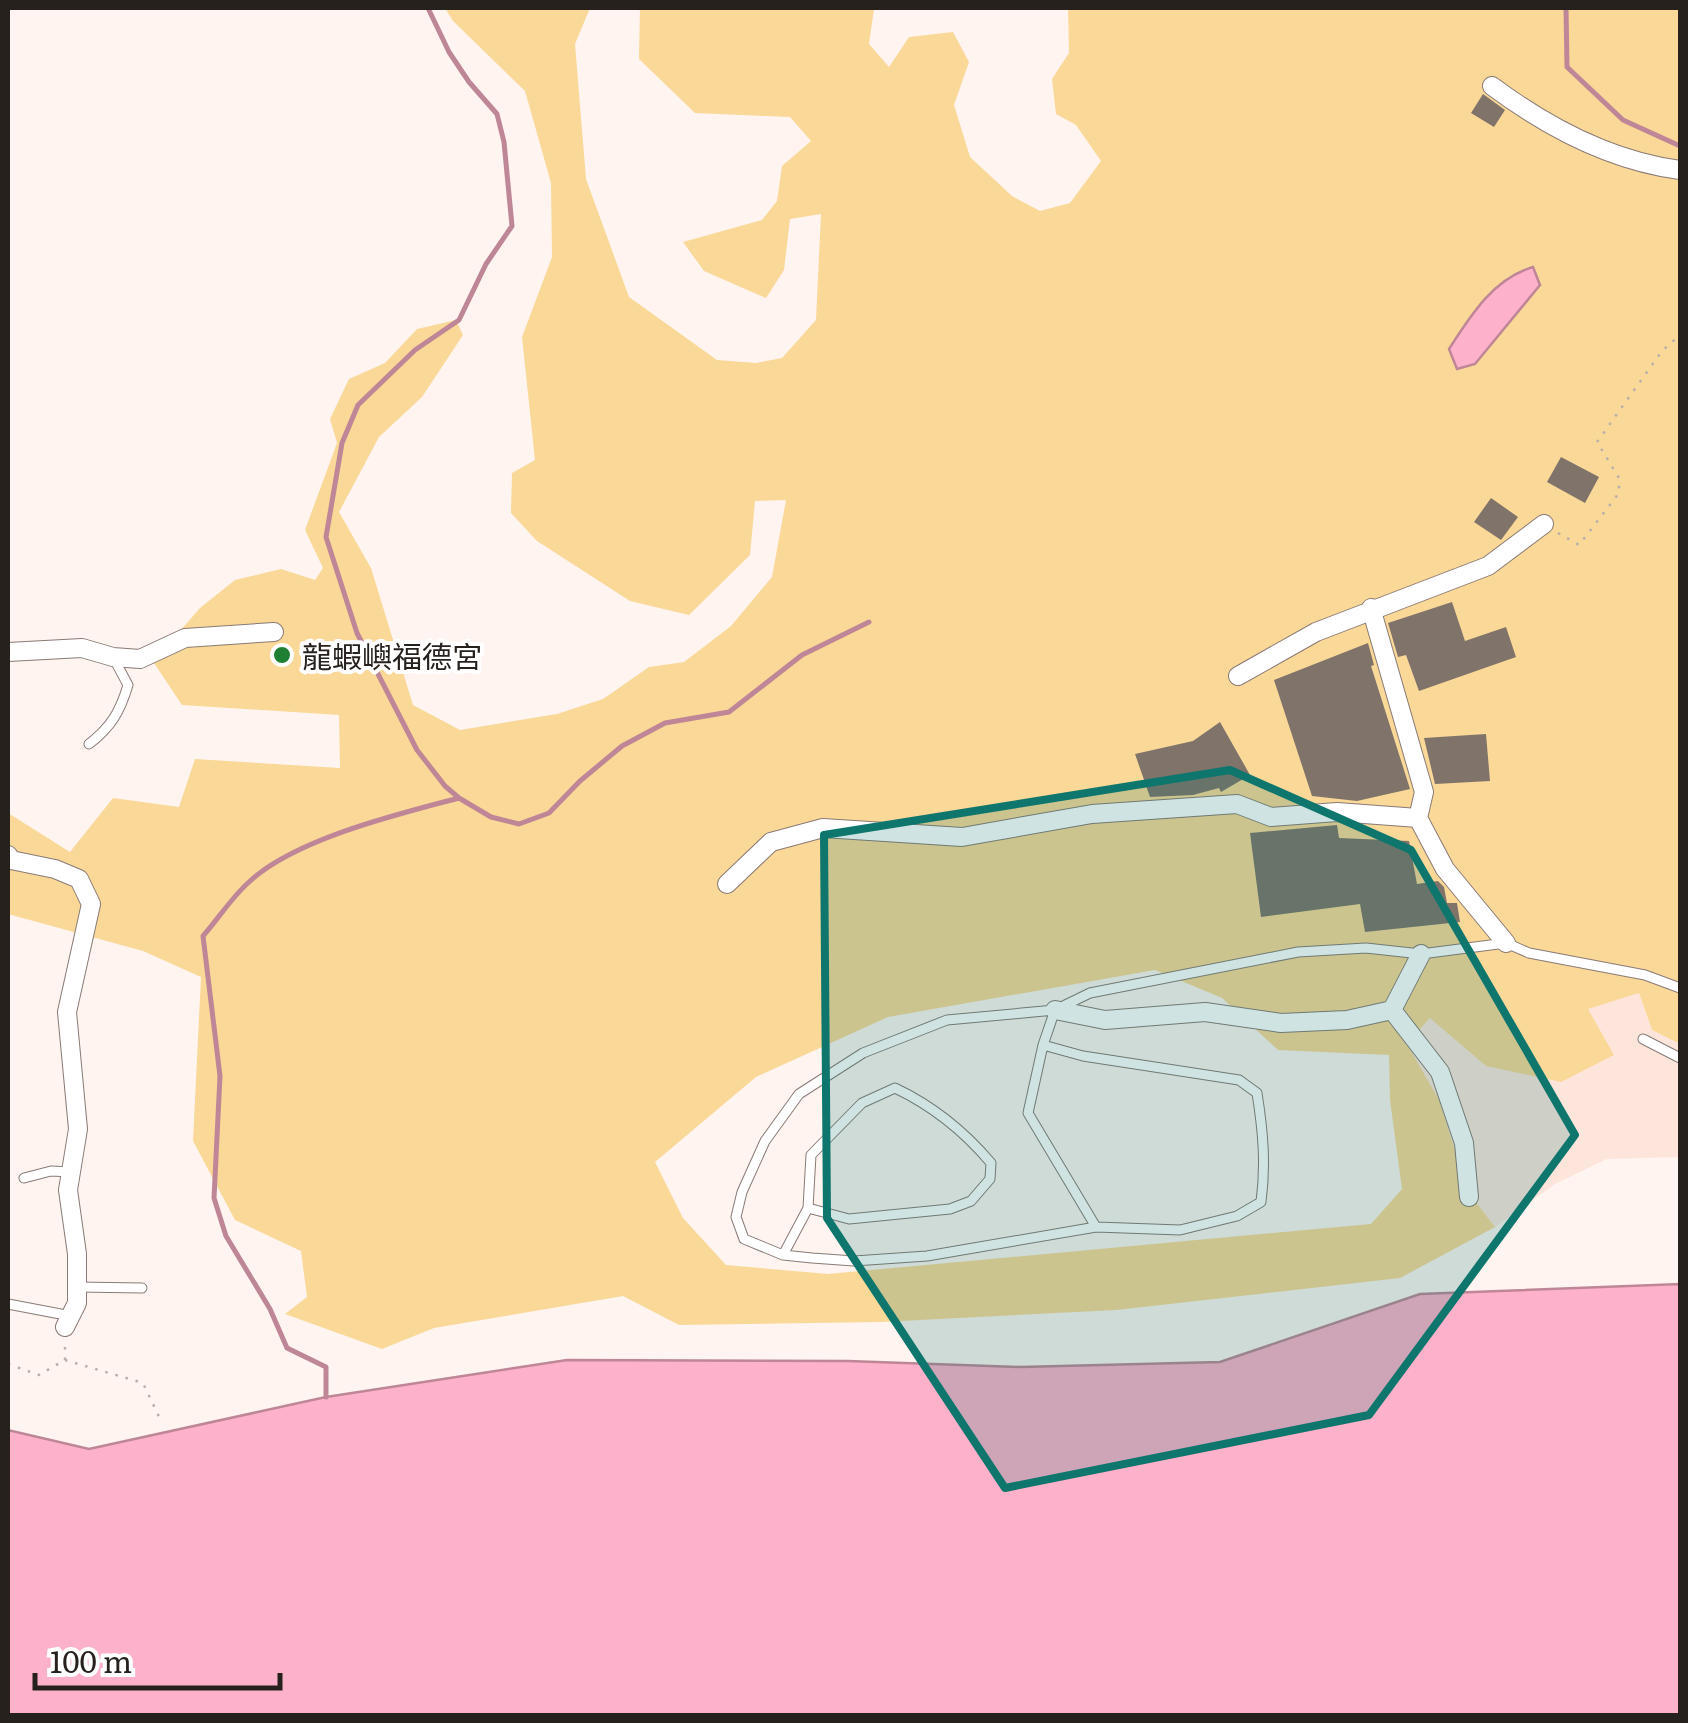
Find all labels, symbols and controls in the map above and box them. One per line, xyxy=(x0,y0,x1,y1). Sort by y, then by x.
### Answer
place label: 龍蝦嶼福德宮 xyxy=(302,633,482,677)
marker: 龍蝦嶼福德宮 xyxy=(271,644,293,666)
scale bar xyxy=(35,1628,280,1690)
text: 100 m xyxy=(50,1638,132,1682)

